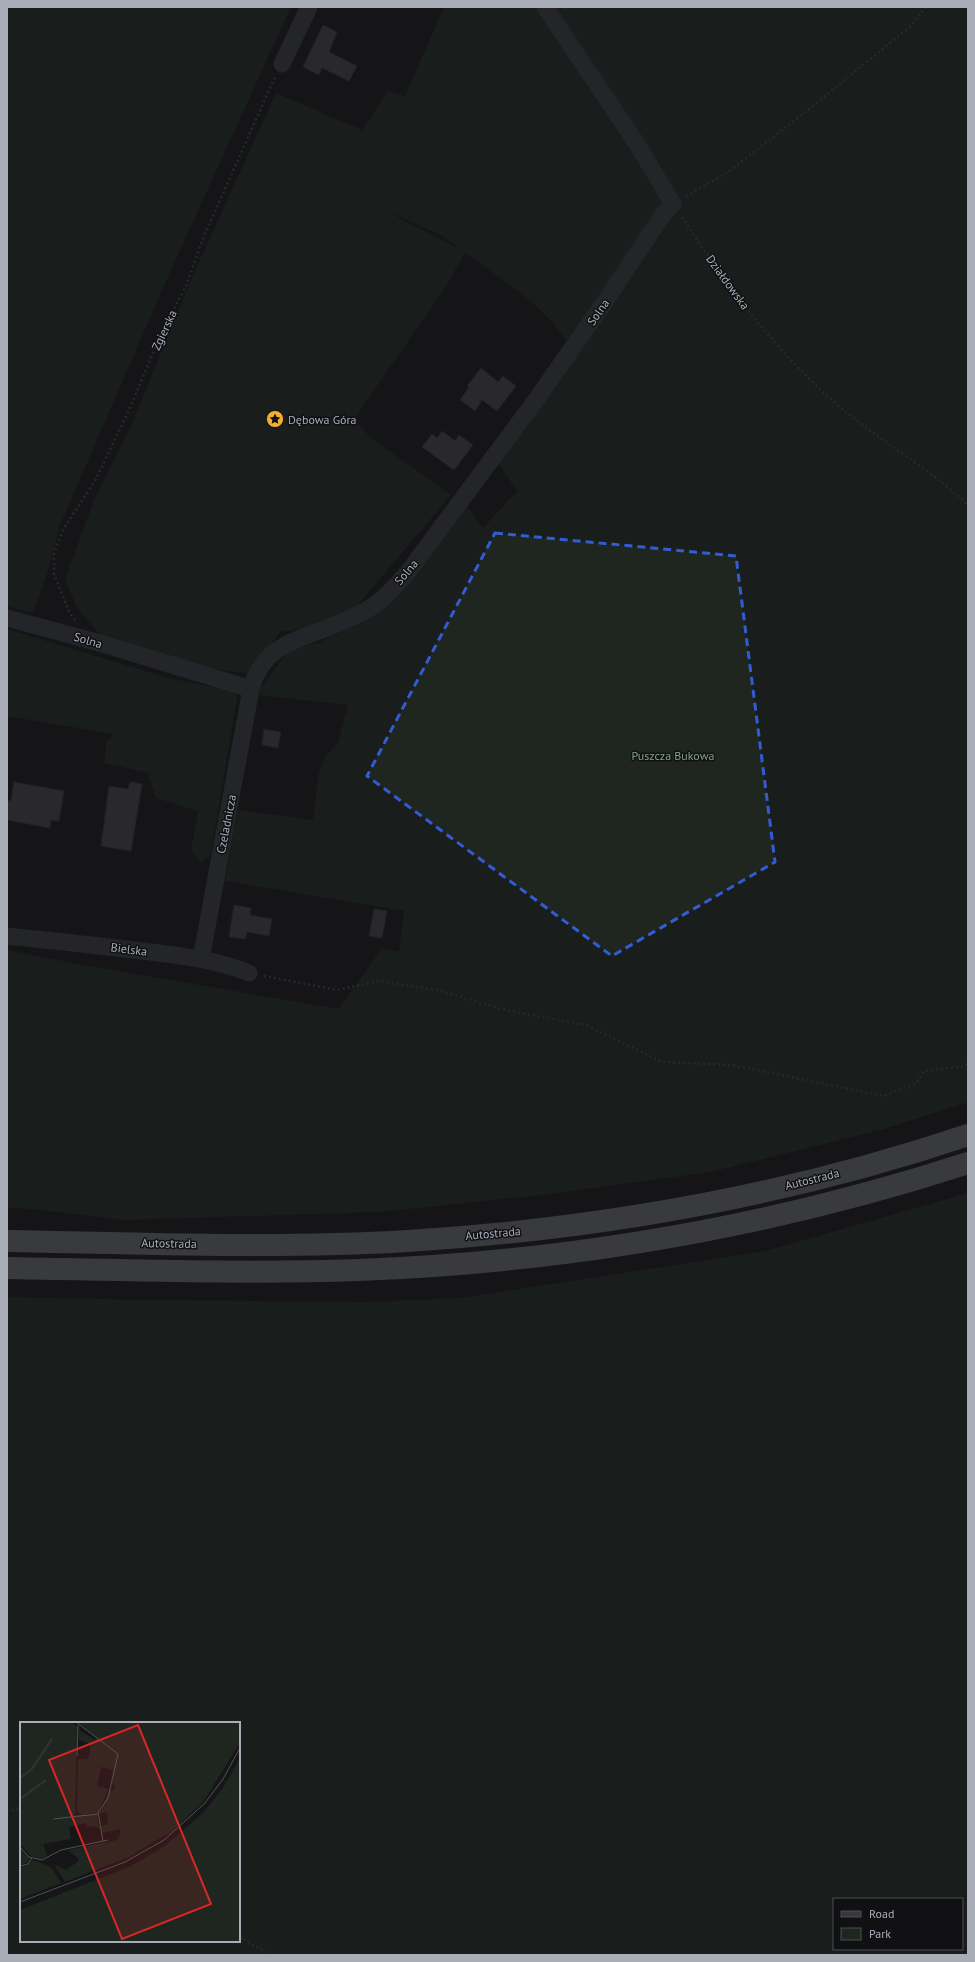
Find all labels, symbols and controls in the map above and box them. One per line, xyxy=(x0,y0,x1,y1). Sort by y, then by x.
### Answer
street label: Działdowska xyxy=(703,252,753,312)
street label: Solna xyxy=(584,296,612,328)
street label: Zgierska xyxy=(148,308,180,352)
place icon: Dębowa Góra xyxy=(265,409,285,429)
place label: Dębowa Góra xyxy=(288,412,357,427)
street label: Solna xyxy=(391,556,421,588)
street label: Solna xyxy=(72,629,104,651)
park label: Puszcza Bukowa xyxy=(632,748,714,763)
street label: Czeladnicza xyxy=(213,793,239,855)
street label: Bielska xyxy=(110,939,148,959)
street label: Autostrada xyxy=(783,1165,841,1193)
street label: Autostrada xyxy=(465,1223,521,1243)
street label: Autostrada xyxy=(141,1235,197,1251)
inset map xyxy=(20,1722,240,1942)
legend xyxy=(833,1898,963,1950)
text: Road xyxy=(869,1906,894,1921)
text: Park xyxy=(869,1926,891,1941)

